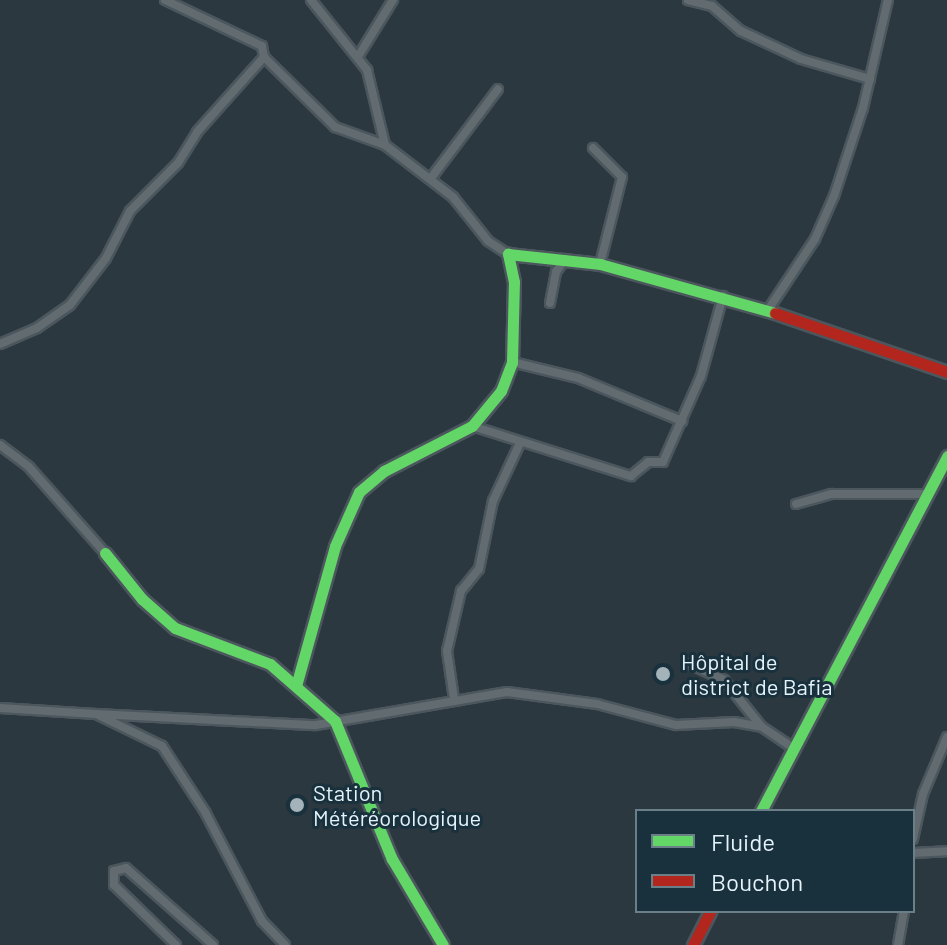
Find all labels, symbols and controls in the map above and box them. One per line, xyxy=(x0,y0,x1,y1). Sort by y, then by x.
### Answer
place label: Hôpital de district de Bafia xyxy=(681,648,832,700)
marker: Hôpital de district de Bafia xyxy=(652,663,674,685)
place label: Station Météréorologique xyxy=(313,779,481,830)
marker: Station Météréorologique xyxy=(288,796,306,814)
legend xyxy=(635,809,915,913)
text: Fluide xyxy=(711,827,775,856)
text: Bouchon xyxy=(711,867,803,896)

